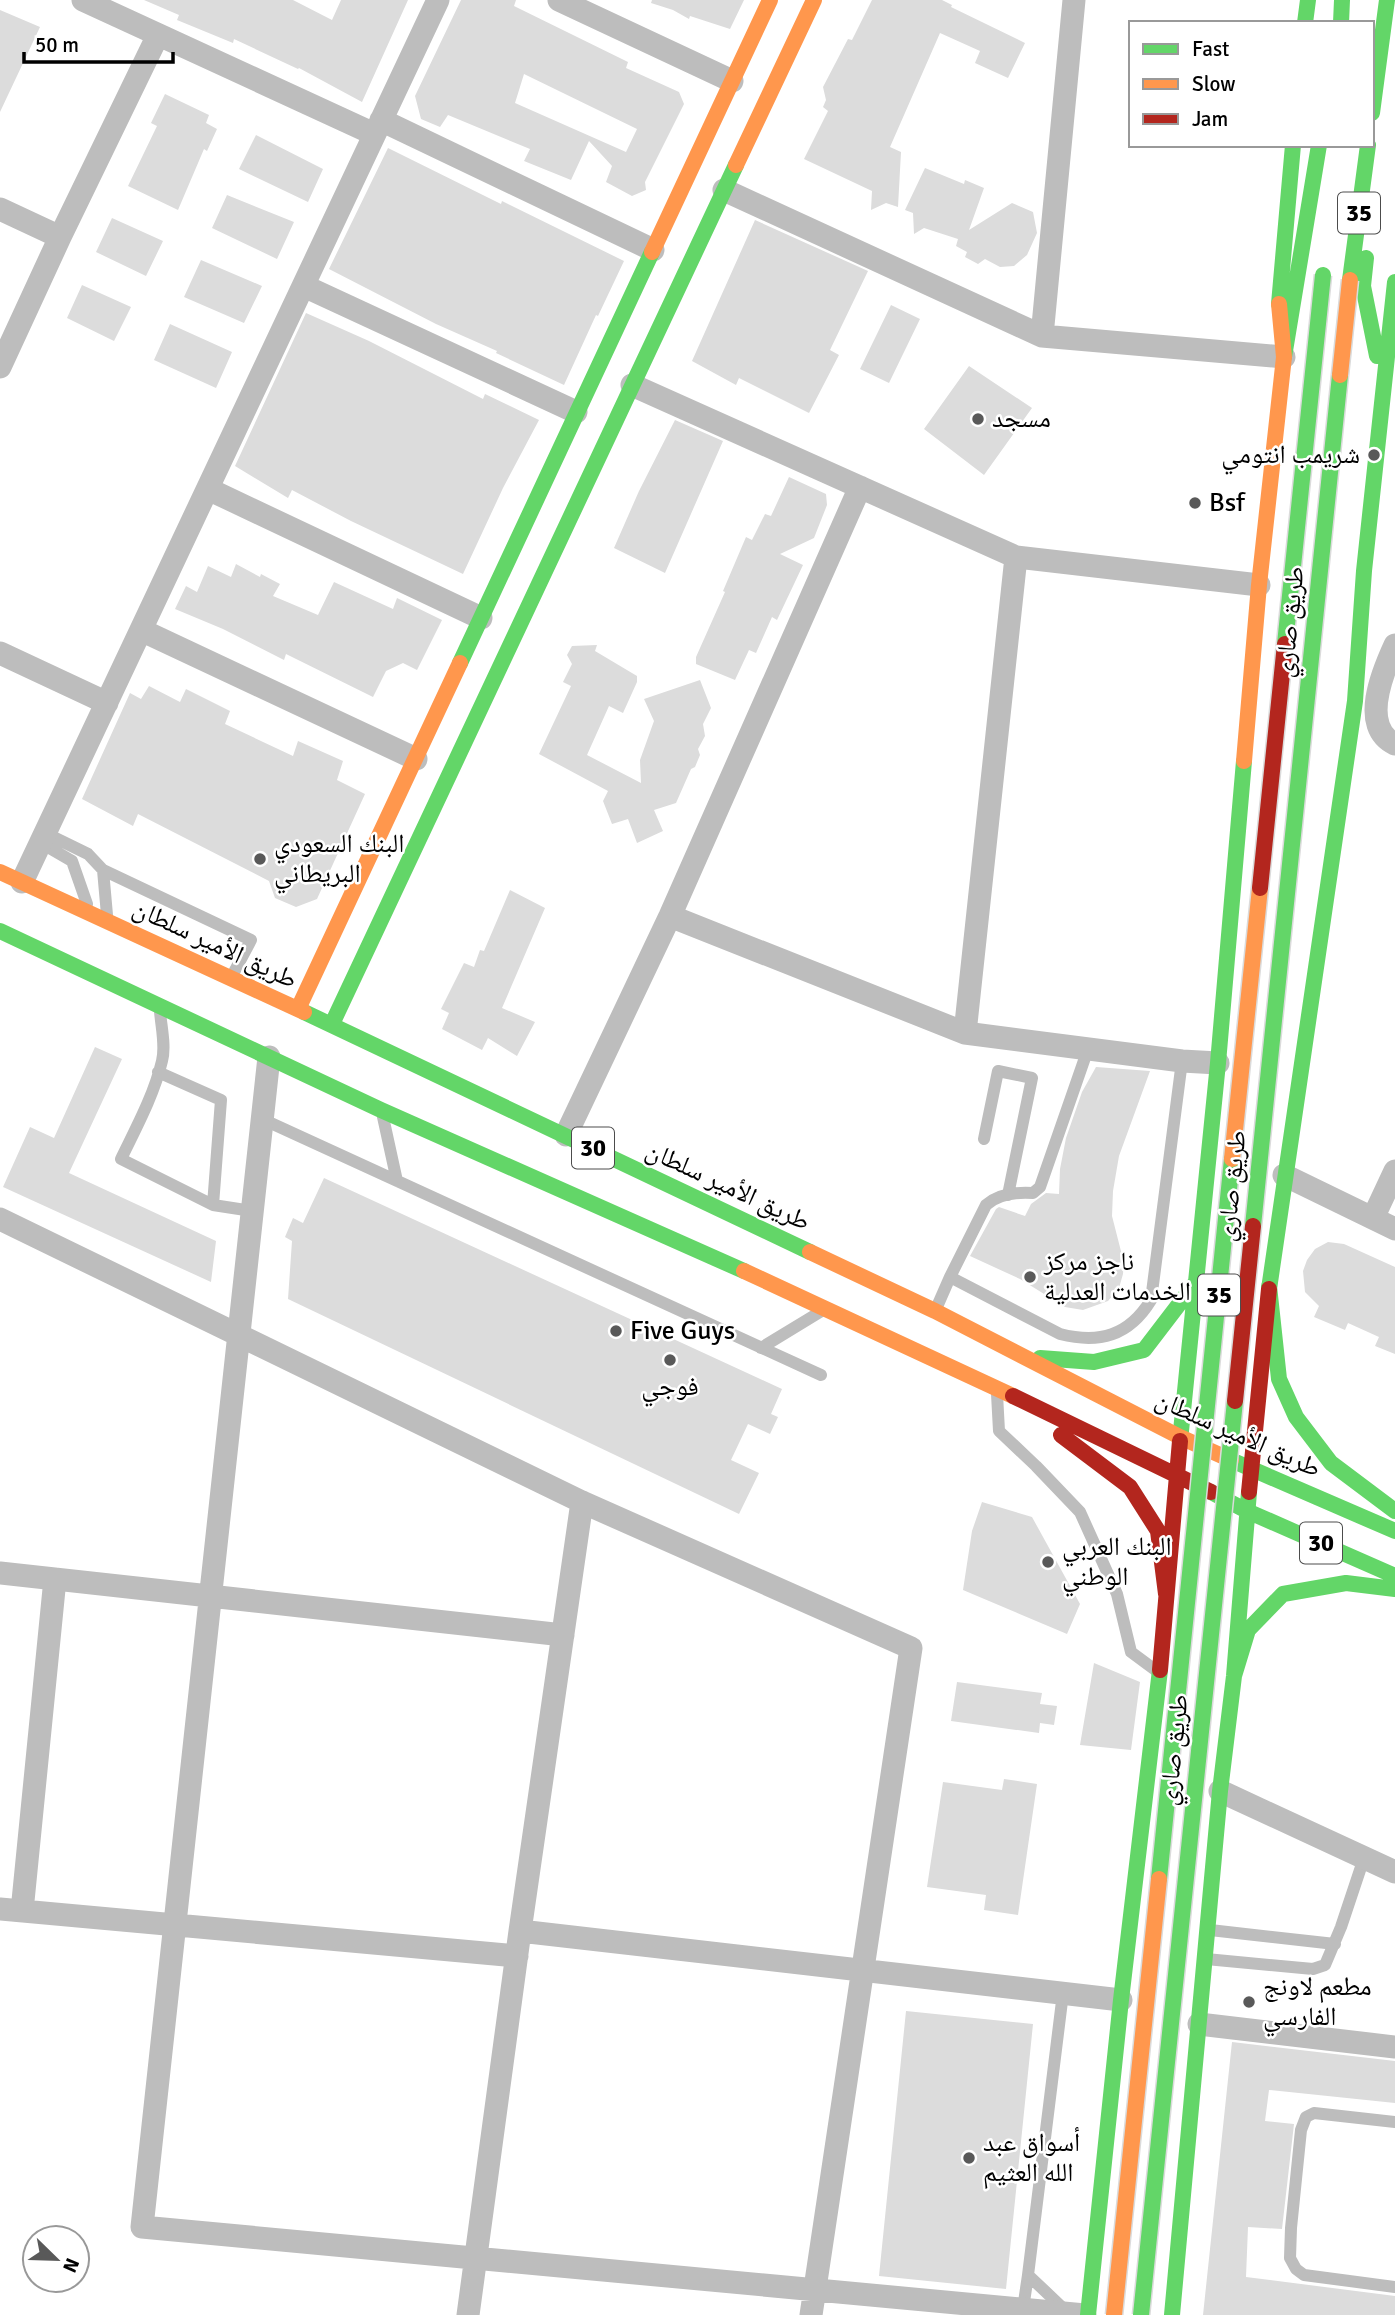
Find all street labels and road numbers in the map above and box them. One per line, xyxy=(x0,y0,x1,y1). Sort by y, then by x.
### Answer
road number: 35 xyxy=(1338,192,1380,233)
street label: طريق صاري xyxy=(1268,565,1315,680)
street label: طريق الأمير سلطان xyxy=(128,892,302,996)
road number: 30 xyxy=(572,1128,614,1168)
street label: طريق صاري xyxy=(1210,1129,1257,1244)
street label: طريق الأمير سلطان xyxy=(641,1134,815,1238)
road number: 35 xyxy=(1198,1274,1240,1316)
street label: طريق الأمير سلطان xyxy=(1150,1383,1326,1485)
road number: 30 xyxy=(1300,1522,1342,1563)
street label: طريق صاري xyxy=(1152,1693,1199,1808)

